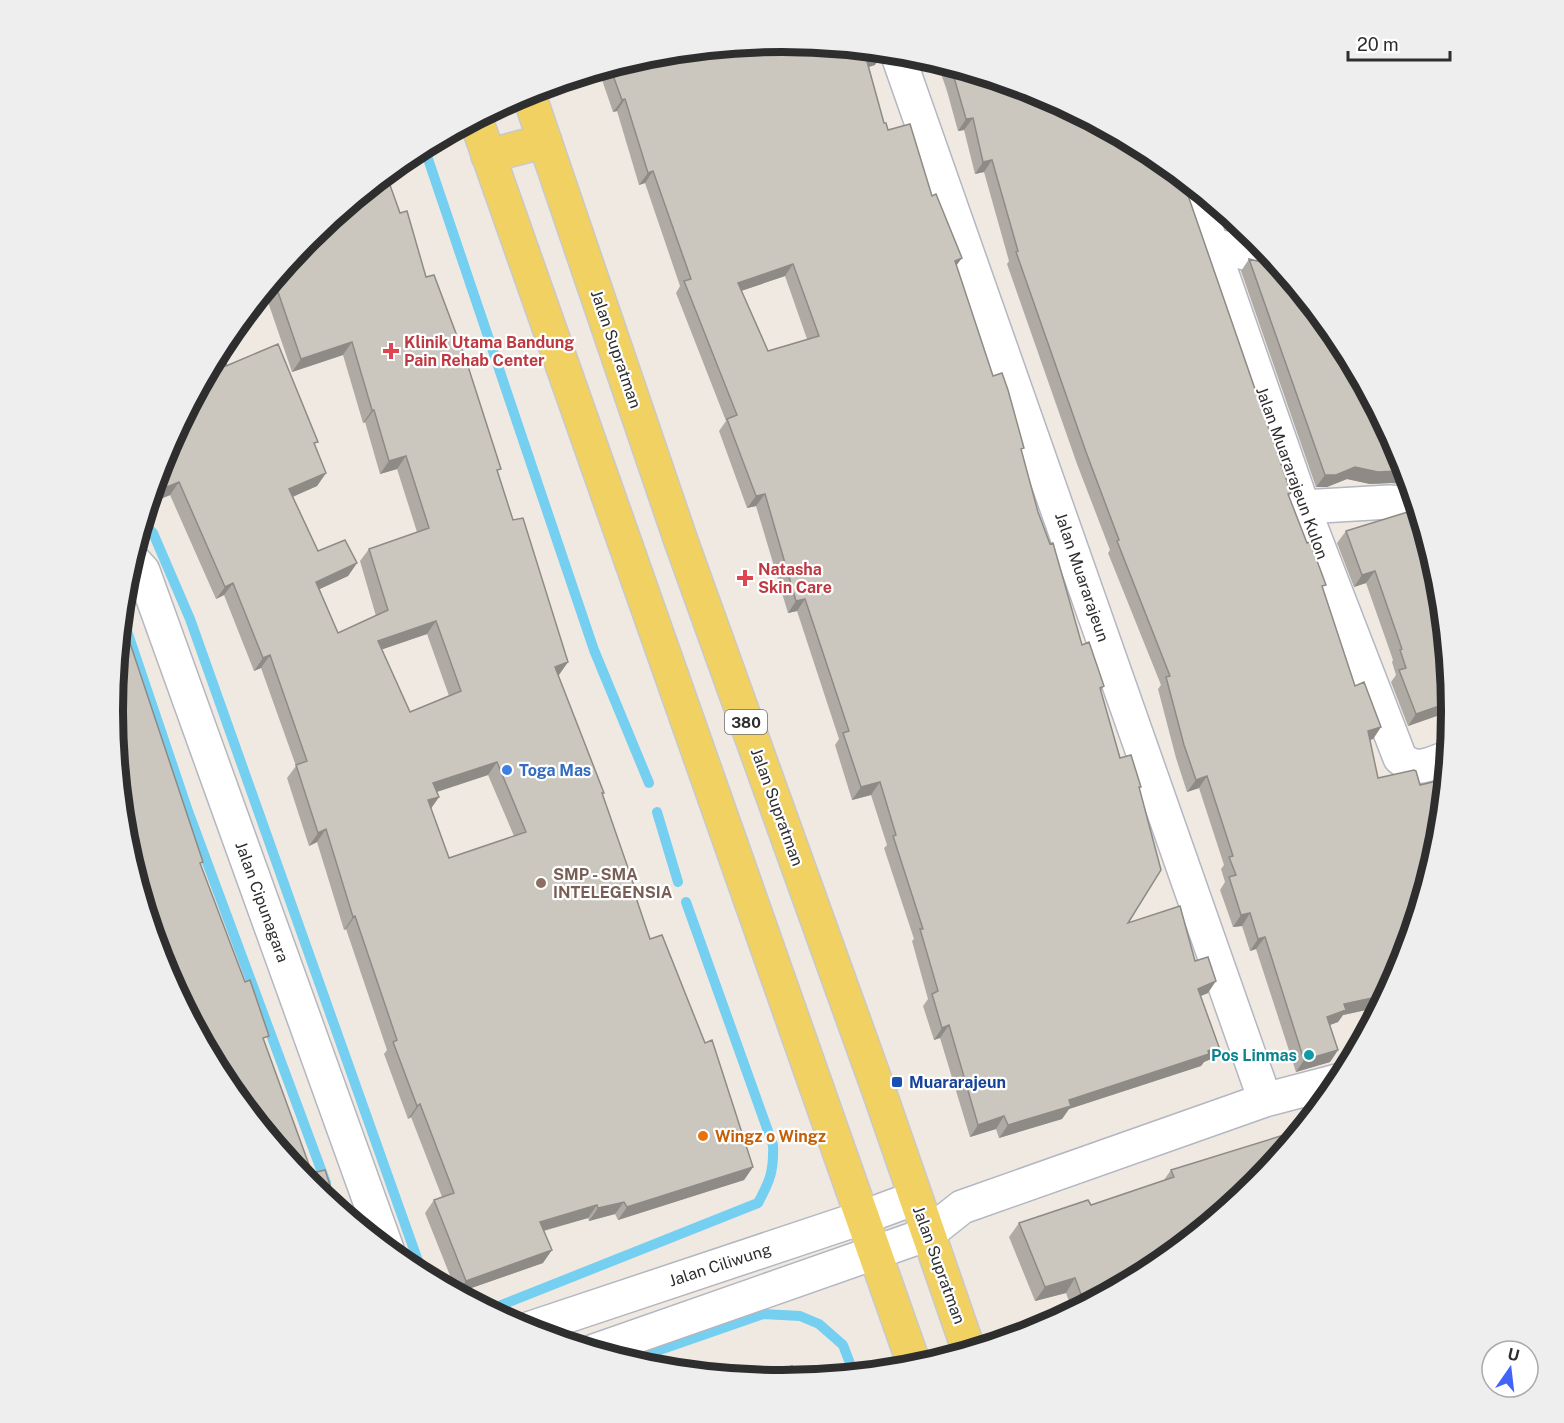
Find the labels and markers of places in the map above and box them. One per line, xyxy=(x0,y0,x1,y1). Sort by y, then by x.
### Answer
place label: Klinik Utama Bandung Pain Rehab Center xyxy=(404,333,574,370)
marker: Klinik Utama Bandung Pain Rehab Center xyxy=(382,342,400,360)
place label: Natasha Skin Care xyxy=(758,560,832,597)
marker: Natasha Skin Care xyxy=(736,569,754,587)
place label: Toga Mas xyxy=(519,761,591,780)
marker: Toga Mas xyxy=(500,763,514,777)
place label: SMP - SMA INTELEGENSIA xyxy=(553,865,673,902)
marker: SMP - SMA INTELEGENSIA xyxy=(534,876,548,890)
place label: Pos Linmas xyxy=(1211,1046,1297,1065)
marker: Pos Linmas xyxy=(1302,1048,1316,1062)
place label: Muararajeun xyxy=(909,1073,1006,1092)
marker: Muararajeun xyxy=(890,1075,904,1089)
place label: Wingz o Wingz xyxy=(715,1127,826,1146)
marker: Wingz o Wingz xyxy=(696,1129,710,1143)

